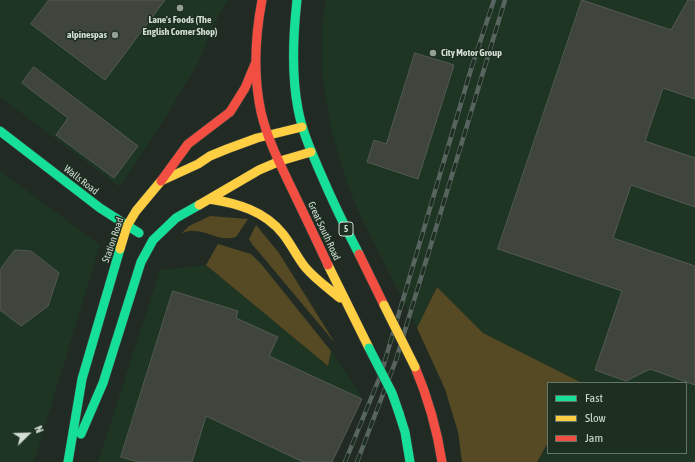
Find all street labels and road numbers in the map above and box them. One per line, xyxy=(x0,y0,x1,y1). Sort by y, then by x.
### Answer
street label: Walls Road xyxy=(61,163,101,197)
street label: Great South Road xyxy=(305,200,343,262)
street label: Station Road xyxy=(100,216,126,264)
road number: 5 xyxy=(339,222,353,236)

